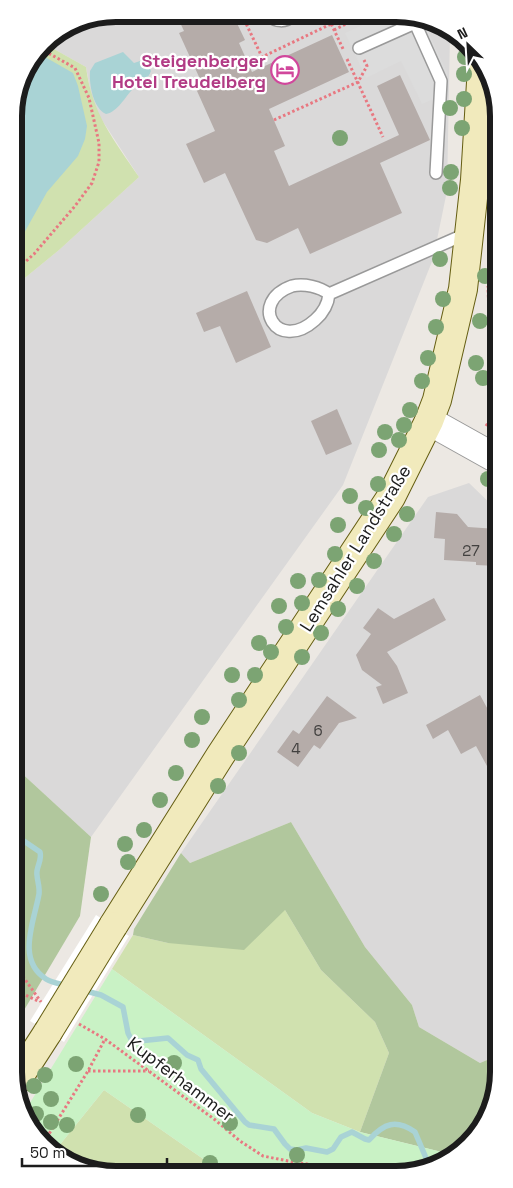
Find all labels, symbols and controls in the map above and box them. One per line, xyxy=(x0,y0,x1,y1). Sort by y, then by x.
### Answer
north arrow xyxy=(443,20,493,70)
text: N xyxy=(454,23,471,43)
place label: Steigenberger Hotel Treudelberg xyxy=(112,49,266,93)
hotel icon: Steigenberger Hotel Treudelberg xyxy=(270,55,300,85)
street label: Lemsahler Landstraße xyxy=(294,460,416,636)
house number: 27 xyxy=(462,541,480,560)
house number: 6 xyxy=(313,721,323,740)
house number: 4 xyxy=(291,739,301,758)
street label: Kupferhammer xyxy=(123,1031,239,1127)
scale bar xyxy=(22,1136,168,1168)
text: 50 m xyxy=(30,1143,65,1162)

